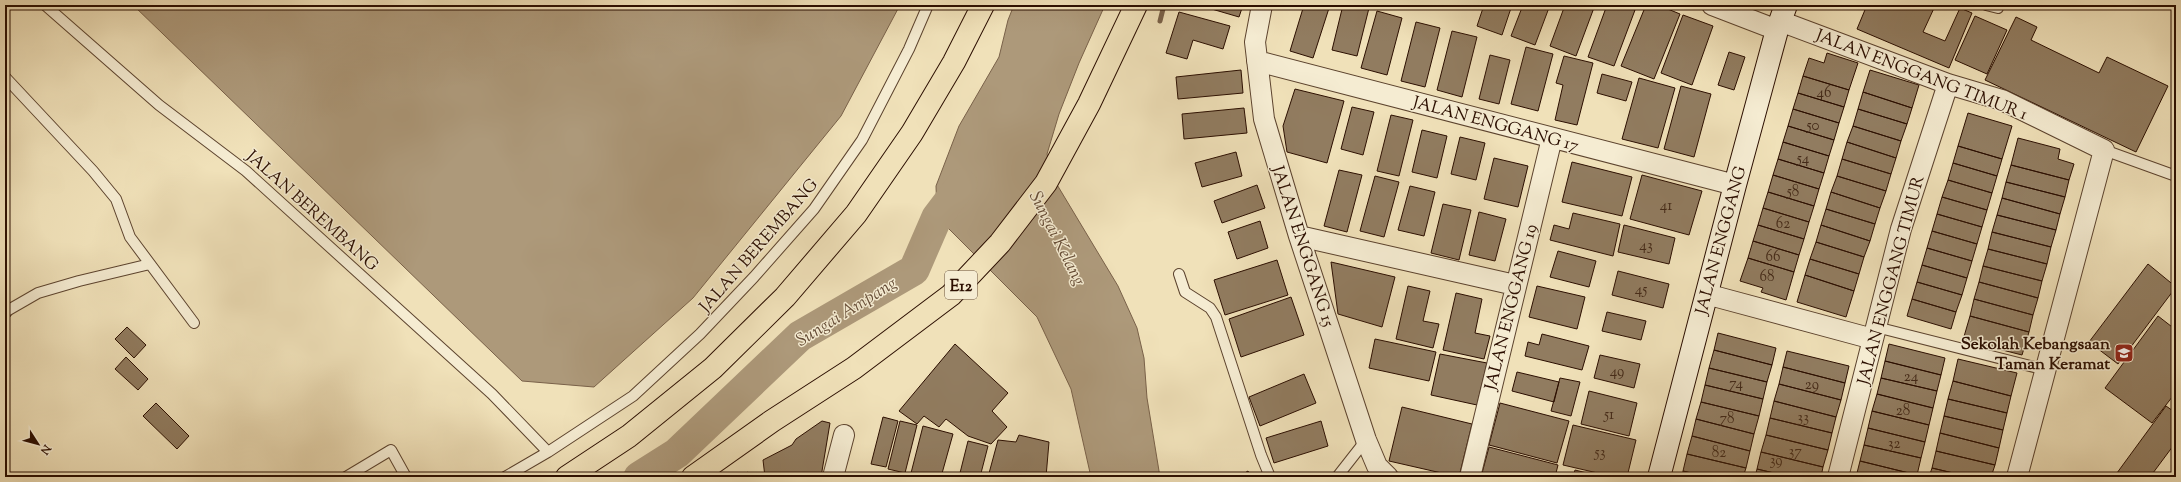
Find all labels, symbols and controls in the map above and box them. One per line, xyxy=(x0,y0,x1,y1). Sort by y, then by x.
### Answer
street label: JALAN ENGGANG TIMUR 1 xyxy=(1811,24,2031,127)
house number: 46 xyxy=(1817,83,1831,104)
street label: JALAN ENGGANG 17 xyxy=(1409,91,1582,159)
house number: 50 xyxy=(1805,116,1820,137)
street label: JALAN BEREMBANG xyxy=(240,145,383,278)
house number: 54 xyxy=(1796,149,1810,170)
street label: JALAN ENGGANG 15 xyxy=(1264,162,1340,330)
street label: JALAN ENGGANG xyxy=(1690,163,1753,318)
street label: JALAN ENGGANG TIMUR xyxy=(1852,172,1932,389)
street label: JALAN BEREMBANG xyxy=(694,174,825,319)
house number: 58 xyxy=(1786,182,1799,203)
water label: Sungai Kelang xyxy=(1021,187,1091,291)
house number: 41 xyxy=(1660,196,1672,217)
house number: 62 xyxy=(1776,214,1790,235)
street label: JALAN ENGGANG 19 xyxy=(1479,222,1544,394)
house number: 43 xyxy=(1639,236,1653,257)
house number: 66 xyxy=(1766,247,1780,268)
house number: 68 xyxy=(1760,267,1774,288)
water label: Sungai Ampang xyxy=(791,271,903,354)
road number: E12 xyxy=(945,271,977,299)
house number: 45 xyxy=(1635,280,1647,301)
place label: Sekolah Kebangsaan Taman Keramat xyxy=(1961,333,2111,377)
school or university icon: Sekolah Kebangsaan Taman Keramat xyxy=(2113,342,2135,364)
house number: 49 xyxy=(1610,362,1624,383)
house number: 24 xyxy=(1904,367,1919,388)
house number: 74 xyxy=(1729,374,1743,395)
house number: 29 xyxy=(1805,375,1819,396)
house number: 28 xyxy=(1896,401,1910,422)
house number: 51 xyxy=(1603,405,1614,426)
house number: 33 xyxy=(1797,408,1809,429)
house number: 78 xyxy=(1719,409,1735,430)
north arrow xyxy=(18,424,58,464)
house number: 32 xyxy=(1887,434,1901,455)
text: N xyxy=(36,440,55,458)
house number: 37 xyxy=(1788,442,1802,463)
house number: 53 xyxy=(1593,443,1606,464)
house number: 82 xyxy=(1712,443,1726,464)
house number: 39 xyxy=(1769,451,1783,472)

